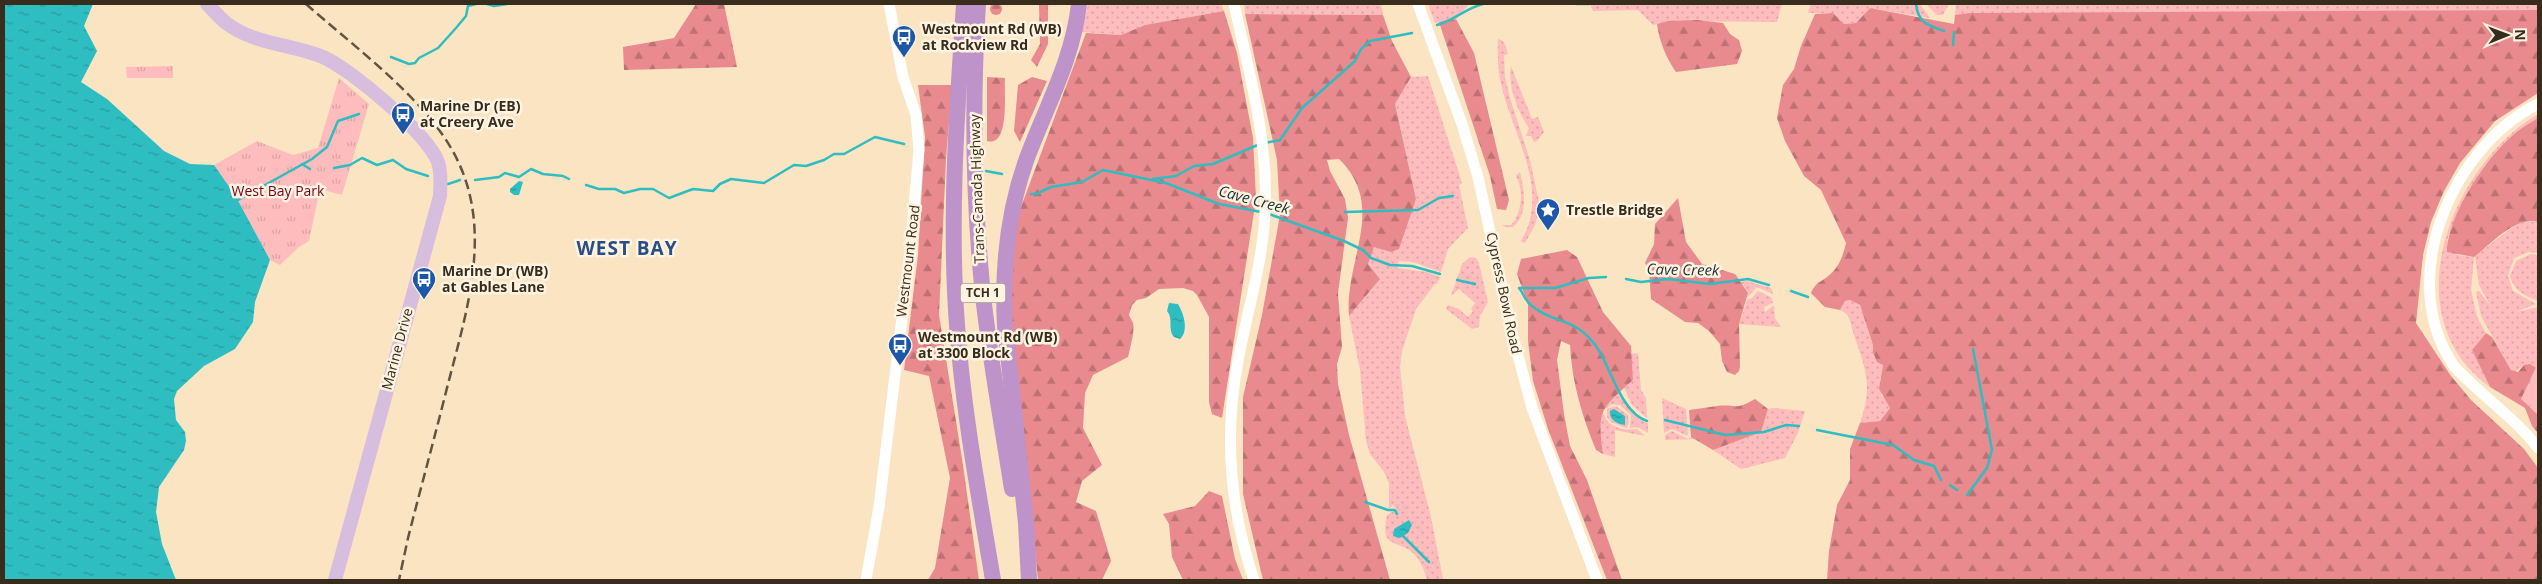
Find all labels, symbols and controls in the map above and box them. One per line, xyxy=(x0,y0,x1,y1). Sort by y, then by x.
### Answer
north arrow xyxy=(2482,10,2532,60)
place label: Westmount Rd (WB) at Rockview Rd xyxy=(922,19,1062,54)
bus stop icon: Westmount Rd (WB) at Rockview Rd xyxy=(891,24,917,58)
text: N xyxy=(2511,29,2530,41)
place label: Marine Dr (EB) at Creery Ave xyxy=(420,96,521,131)
bus stop icon: Marine Dr (EB) at Creery Ave xyxy=(390,101,416,135)
street label: Trans-Canada Highway xyxy=(964,113,989,264)
water label: Cave Creek xyxy=(1217,180,1293,218)
park label: West Bay Park xyxy=(232,181,325,200)
place icon: Trestle Bridge xyxy=(1535,197,1561,231)
place label: Trestle Bridge xyxy=(1566,200,1663,219)
street label: Westmount Road xyxy=(891,204,924,318)
street label: Cypress Bowl Road xyxy=(1482,230,1527,355)
district label: WEST BAY xyxy=(576,235,678,261)
water label: Cave Creek xyxy=(1647,258,1720,280)
place label: Marine Dr (WB) at Gables Lane xyxy=(442,261,548,296)
bus stop icon: Marine Dr (WB) at Gables Lane xyxy=(411,266,437,300)
road number: TCH 1 xyxy=(960,284,1006,302)
street label: Marine Drive xyxy=(376,306,417,392)
place label: Westmount Rd (WB) at 3300 Block xyxy=(918,327,1058,362)
bus stop icon: Westmount Rd (WB) at 3300 Block xyxy=(887,332,913,366)

